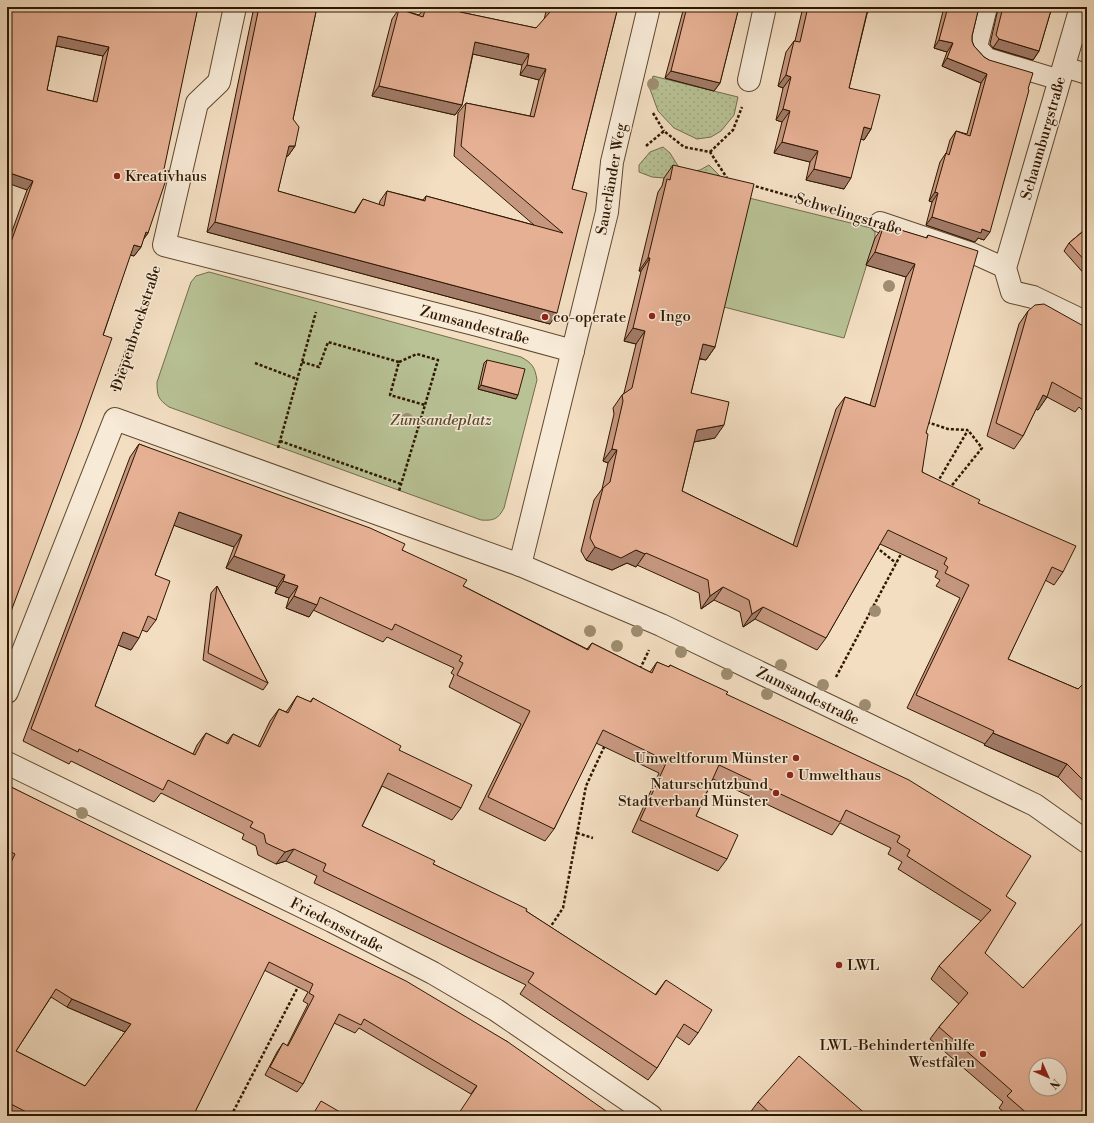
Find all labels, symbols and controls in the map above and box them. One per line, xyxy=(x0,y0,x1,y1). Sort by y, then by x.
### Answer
street label: Schaumburgstraße xyxy=(1017,74,1070,202)
street label: Sauerländer Weg xyxy=(592,121,631,236)
place label: Kreativhaus xyxy=(125,167,207,186)
marker: Kreativhaus xyxy=(112,171,122,181)
street label: Schwelingstraße xyxy=(793,189,905,240)
street label: Diepenbrockstraße xyxy=(107,263,166,393)
street label: Zumsandestraße xyxy=(418,302,532,349)
place label: Ingo xyxy=(660,307,691,326)
place label: co-operate xyxy=(553,308,626,327)
marker: Ingo xyxy=(647,311,657,321)
marker: co-operate xyxy=(540,312,550,322)
park label: Zumsandeplatz xyxy=(390,411,492,430)
street label: Zumsandestraße xyxy=(753,663,863,730)
place label: Umweltforum Münster xyxy=(635,749,789,768)
marker: Umweltforum Münster xyxy=(791,753,801,763)
place label: Umwelthaus xyxy=(798,766,881,785)
marker: Umwelthaus xyxy=(785,770,795,780)
place label: Naturschutzbund Stadtverband Münster xyxy=(618,775,769,811)
marker: Naturschutzbund Stadtverband Münster xyxy=(771,788,781,798)
street label: Friedensstraße xyxy=(287,894,387,957)
place label: LWL xyxy=(847,956,879,975)
marker: LWL xyxy=(834,960,844,970)
place label: LWL-Behindertenhilfe Westfalen xyxy=(820,1036,975,1072)
marker: LWL-Behindertenhilfe Westfalen xyxy=(978,1049,988,1059)
north arrow xyxy=(1028,1057,1068,1097)
text: N xyxy=(1046,1075,1062,1092)

